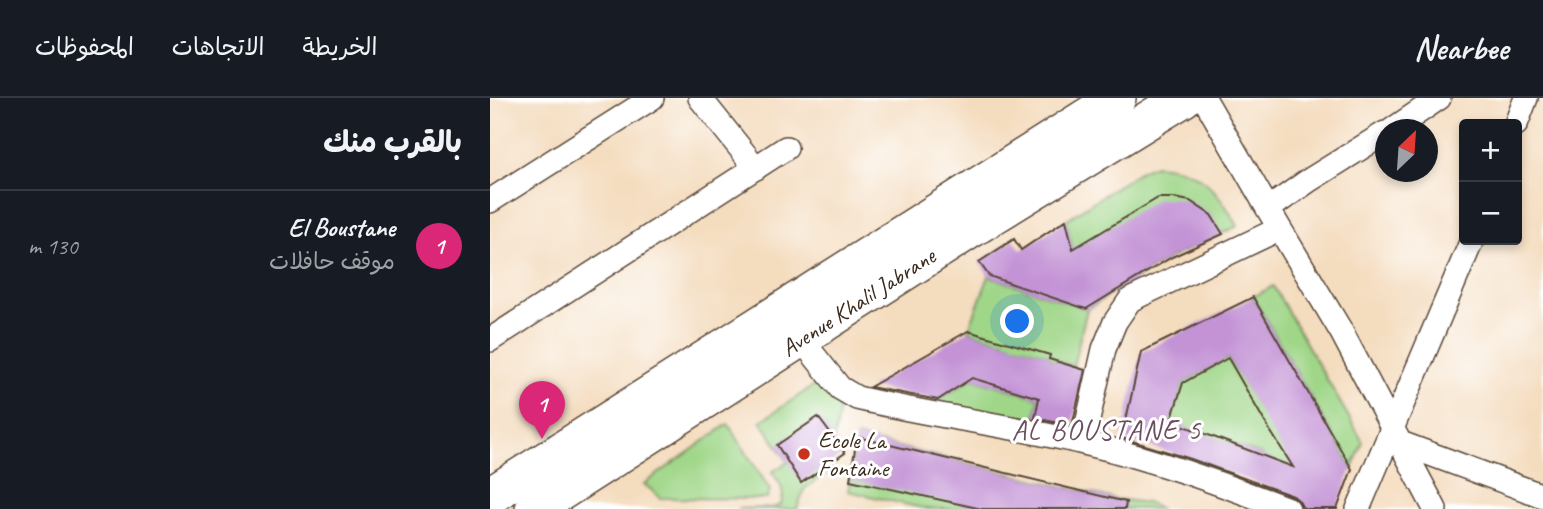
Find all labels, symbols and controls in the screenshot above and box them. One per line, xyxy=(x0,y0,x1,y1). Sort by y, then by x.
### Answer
text: Nearbee xyxy=(1414,27,1508,69)
text: المحفوظات xyxy=(35,32,134,62)
text: الاتجاهات xyxy=(172,32,265,62)
text: الخريطة xyxy=(303,32,377,62)
north arrow xyxy=(1375,119,1438,182)
map controls xyxy=(1459,119,1522,245)
button: + xyxy=(1459,119,1522,182)
text: بالقرب منك xyxy=(323,123,462,161)
button: − xyxy=(1459,182,1522,245)
text: El Boustane xyxy=(288,211,395,244)
text: 130 m xyxy=(28,232,78,261)
text: 1 xyxy=(434,232,444,261)
street label: Avenue Khalil Jabrane xyxy=(775,240,943,363)
text: موقف حافلات xyxy=(269,247,395,276)
your location xyxy=(1000,304,1034,338)
pin: 1 xyxy=(519,381,565,439)
district label: AL BOUSTANE 5 xyxy=(1012,412,1202,447)
place label: Ecole La Fontaine xyxy=(818,425,891,483)
marker: Ecole La Fontaine xyxy=(796,446,812,462)

